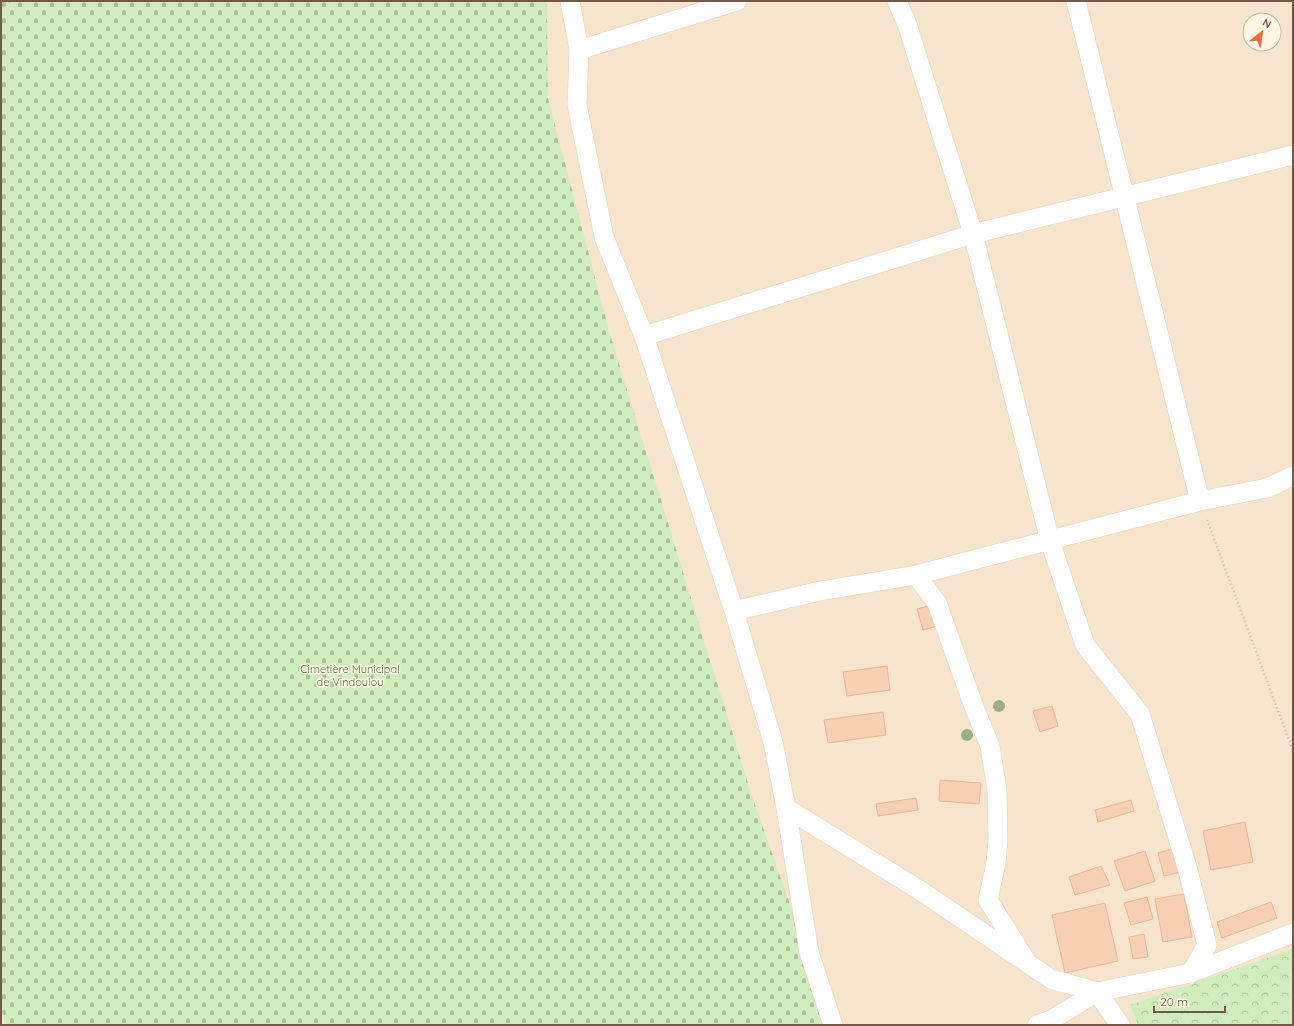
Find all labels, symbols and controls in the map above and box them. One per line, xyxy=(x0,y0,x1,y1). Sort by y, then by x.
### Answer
north arrow xyxy=(1242,12,1282,52)
text: N xyxy=(1260,15,1274,31)
park label: Cimetière Municipal de Vindoulou xyxy=(300,662,400,689)
scale bar xyxy=(1154,988,1225,1014)
text: 20 m xyxy=(1160,994,1188,1009)

